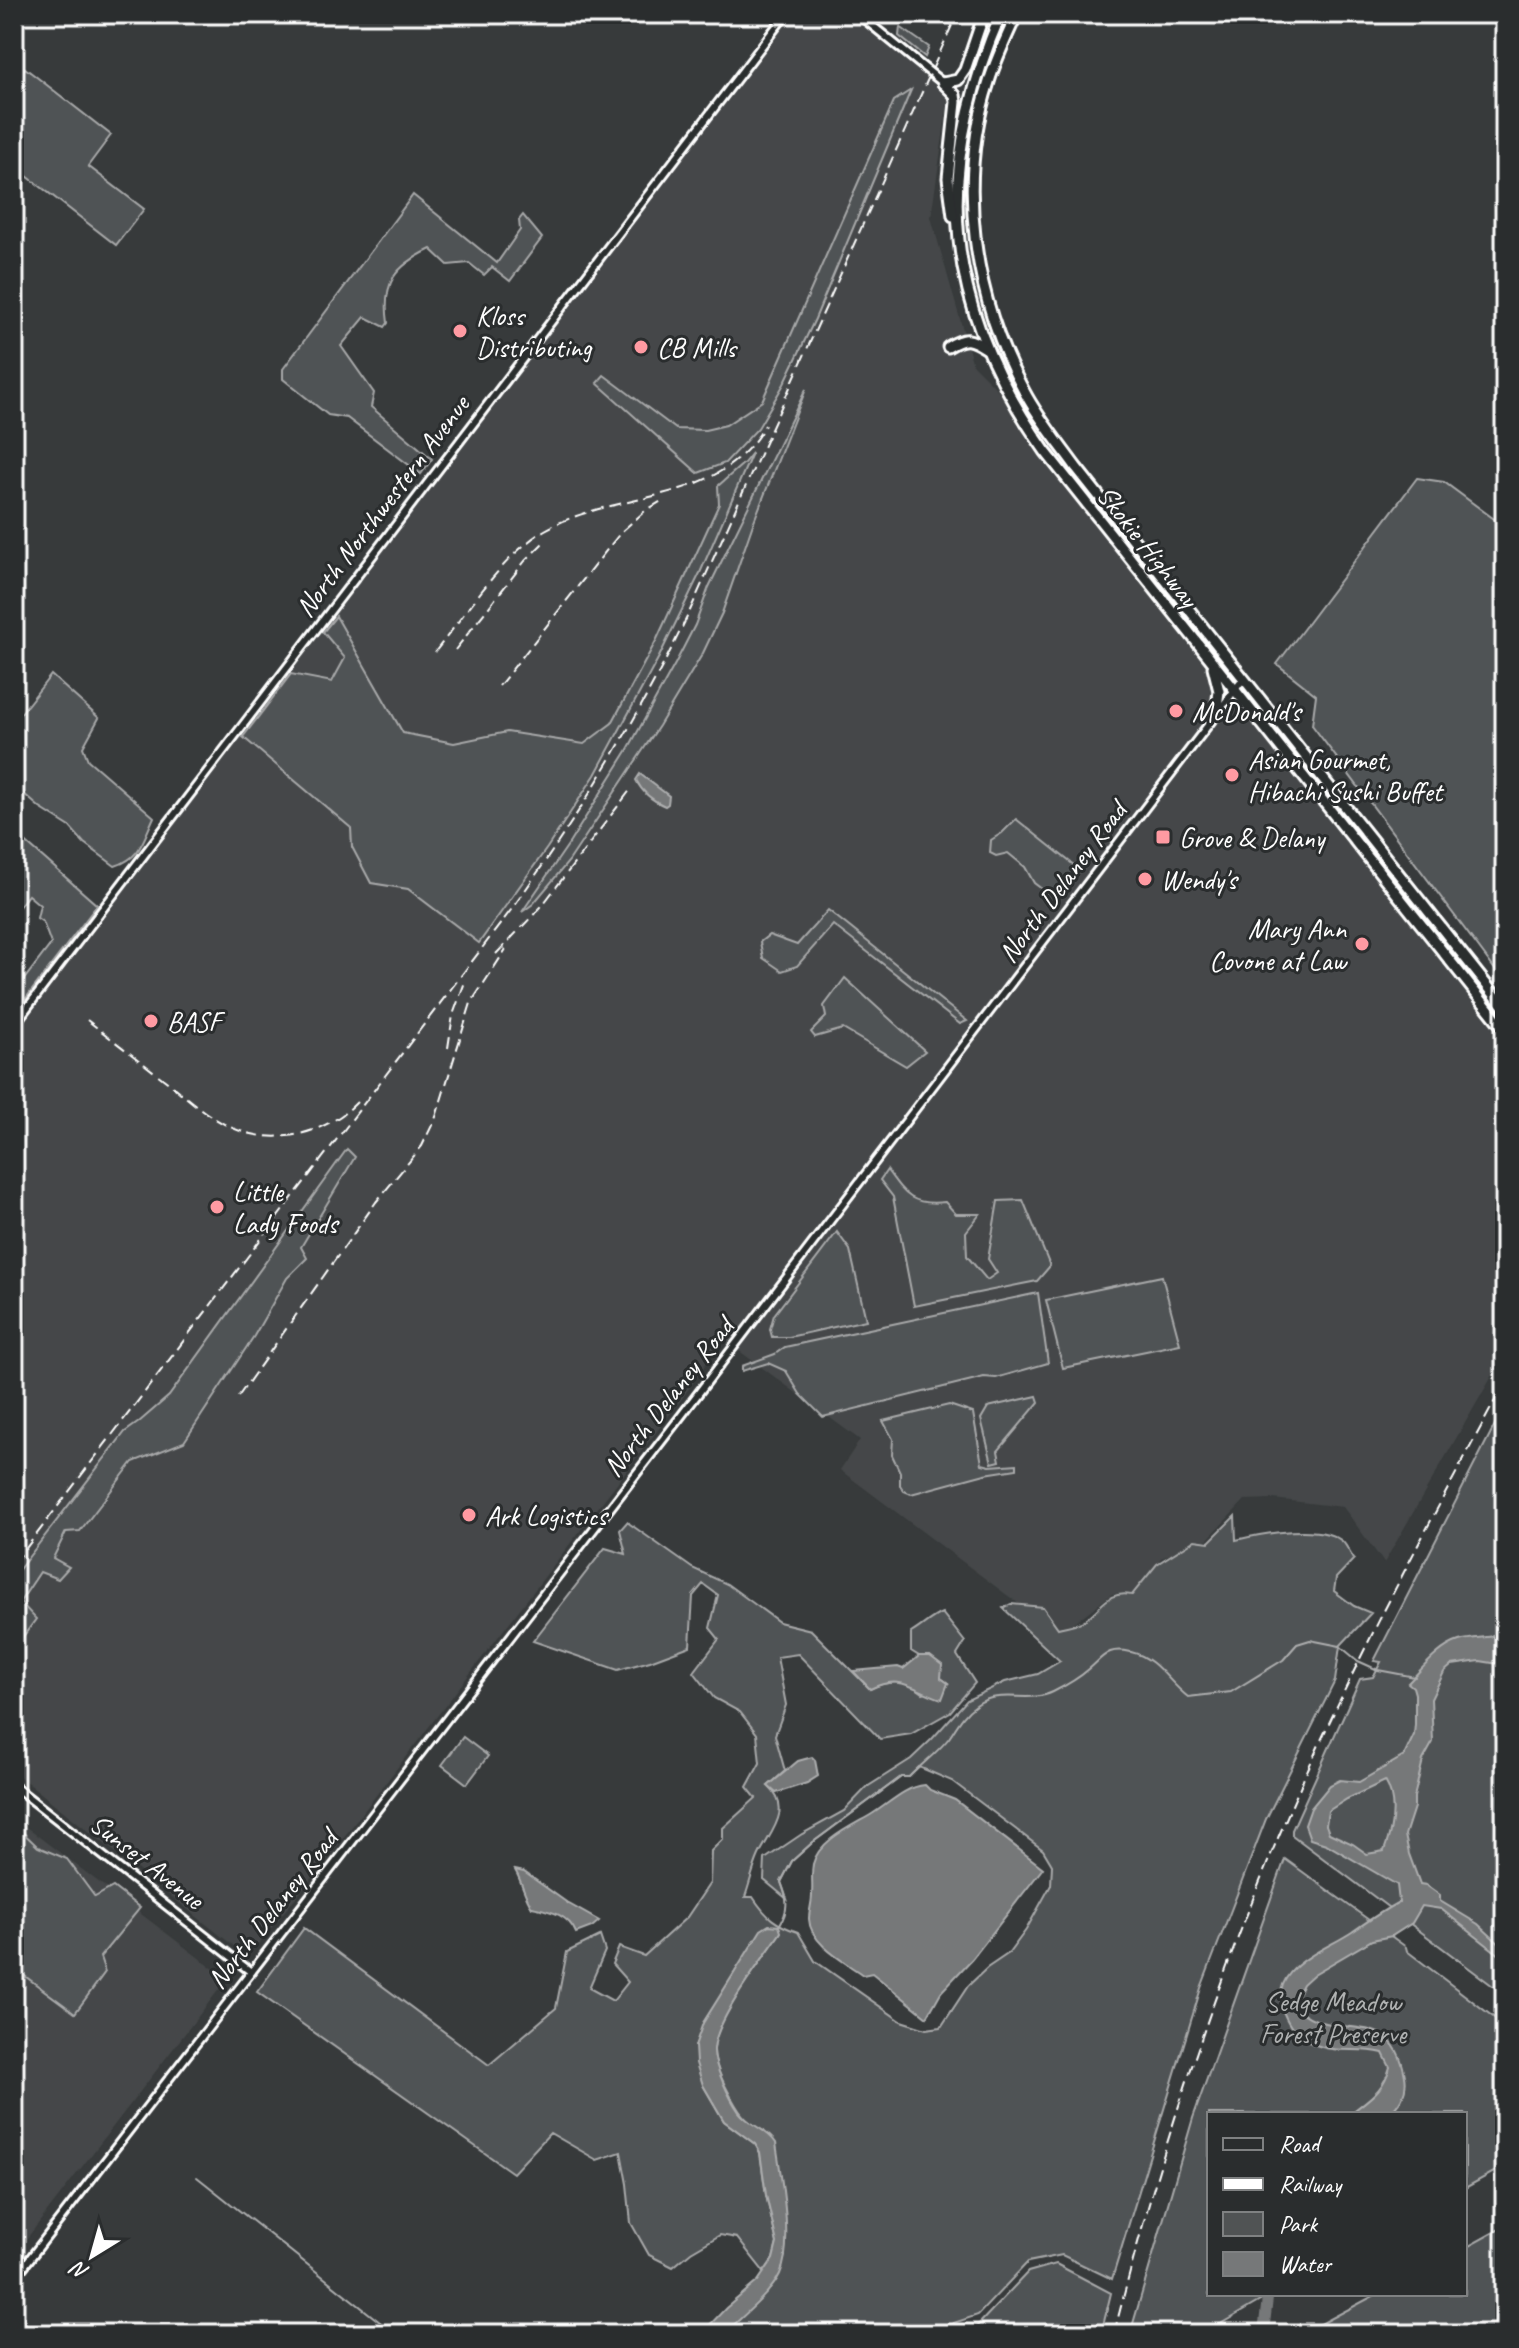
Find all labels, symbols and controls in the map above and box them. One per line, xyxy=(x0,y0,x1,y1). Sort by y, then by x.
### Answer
place label: Kloss Distributing xyxy=(476,298,593,365)
marker: Kloss Distributing xyxy=(451,322,469,340)
place label: CB Mills xyxy=(657,330,738,365)
marker: CB Mills xyxy=(632,338,650,356)
street label: North Northwestern Avenue xyxy=(287,387,478,624)
street label: Skokie Highway xyxy=(1090,478,1208,616)
place label: McDonald's xyxy=(1192,694,1303,729)
marker: McDonald's xyxy=(1167,702,1185,720)
place label: Asian Gourmet, Hibachi Sushi Buffet xyxy=(1248,742,1445,809)
marker: Asian Gourmet, Hibachi Sushi Buffet xyxy=(1223,766,1241,784)
street label: North Delaney Road xyxy=(990,792,1136,969)
place label: Grove & Delany xyxy=(1179,820,1327,855)
marker: Grove & Delany xyxy=(1154,828,1172,846)
place label: Wendy's xyxy=(1161,862,1239,897)
marker: Wendy's xyxy=(1136,870,1154,888)
place label: Mary Ann Covone at Law xyxy=(1209,911,1349,978)
marker: Mary Ann Covone at Law xyxy=(1353,935,1371,953)
place label: BASF xyxy=(167,1004,226,1039)
marker: BASF xyxy=(142,1012,160,1030)
place label: Little Lady Foods xyxy=(233,1174,340,1241)
marker: Little Lady Foods xyxy=(208,1198,226,1216)
street label: North Delaney Road xyxy=(595,1307,743,1483)
place label: Ark Logistics xyxy=(485,1498,609,1533)
marker: Ark Logistics xyxy=(460,1506,478,1524)
street label: Sunset Avenue xyxy=(83,1806,212,1918)
street label: North Delaney Road xyxy=(199,1819,347,1995)
park label: Sedge Meadow Forest Preserve xyxy=(1260,1984,1408,2051)
legend xyxy=(1207,2112,1467,2296)
text: Road xyxy=(1279,2129,1323,2159)
text: Railway xyxy=(1279,2169,1343,2199)
text: Park xyxy=(1279,2209,1319,2239)
north arrow xyxy=(52,2216,132,2296)
text: Water xyxy=(1279,2249,1334,2279)
text: N xyxy=(64,2254,94,2286)

